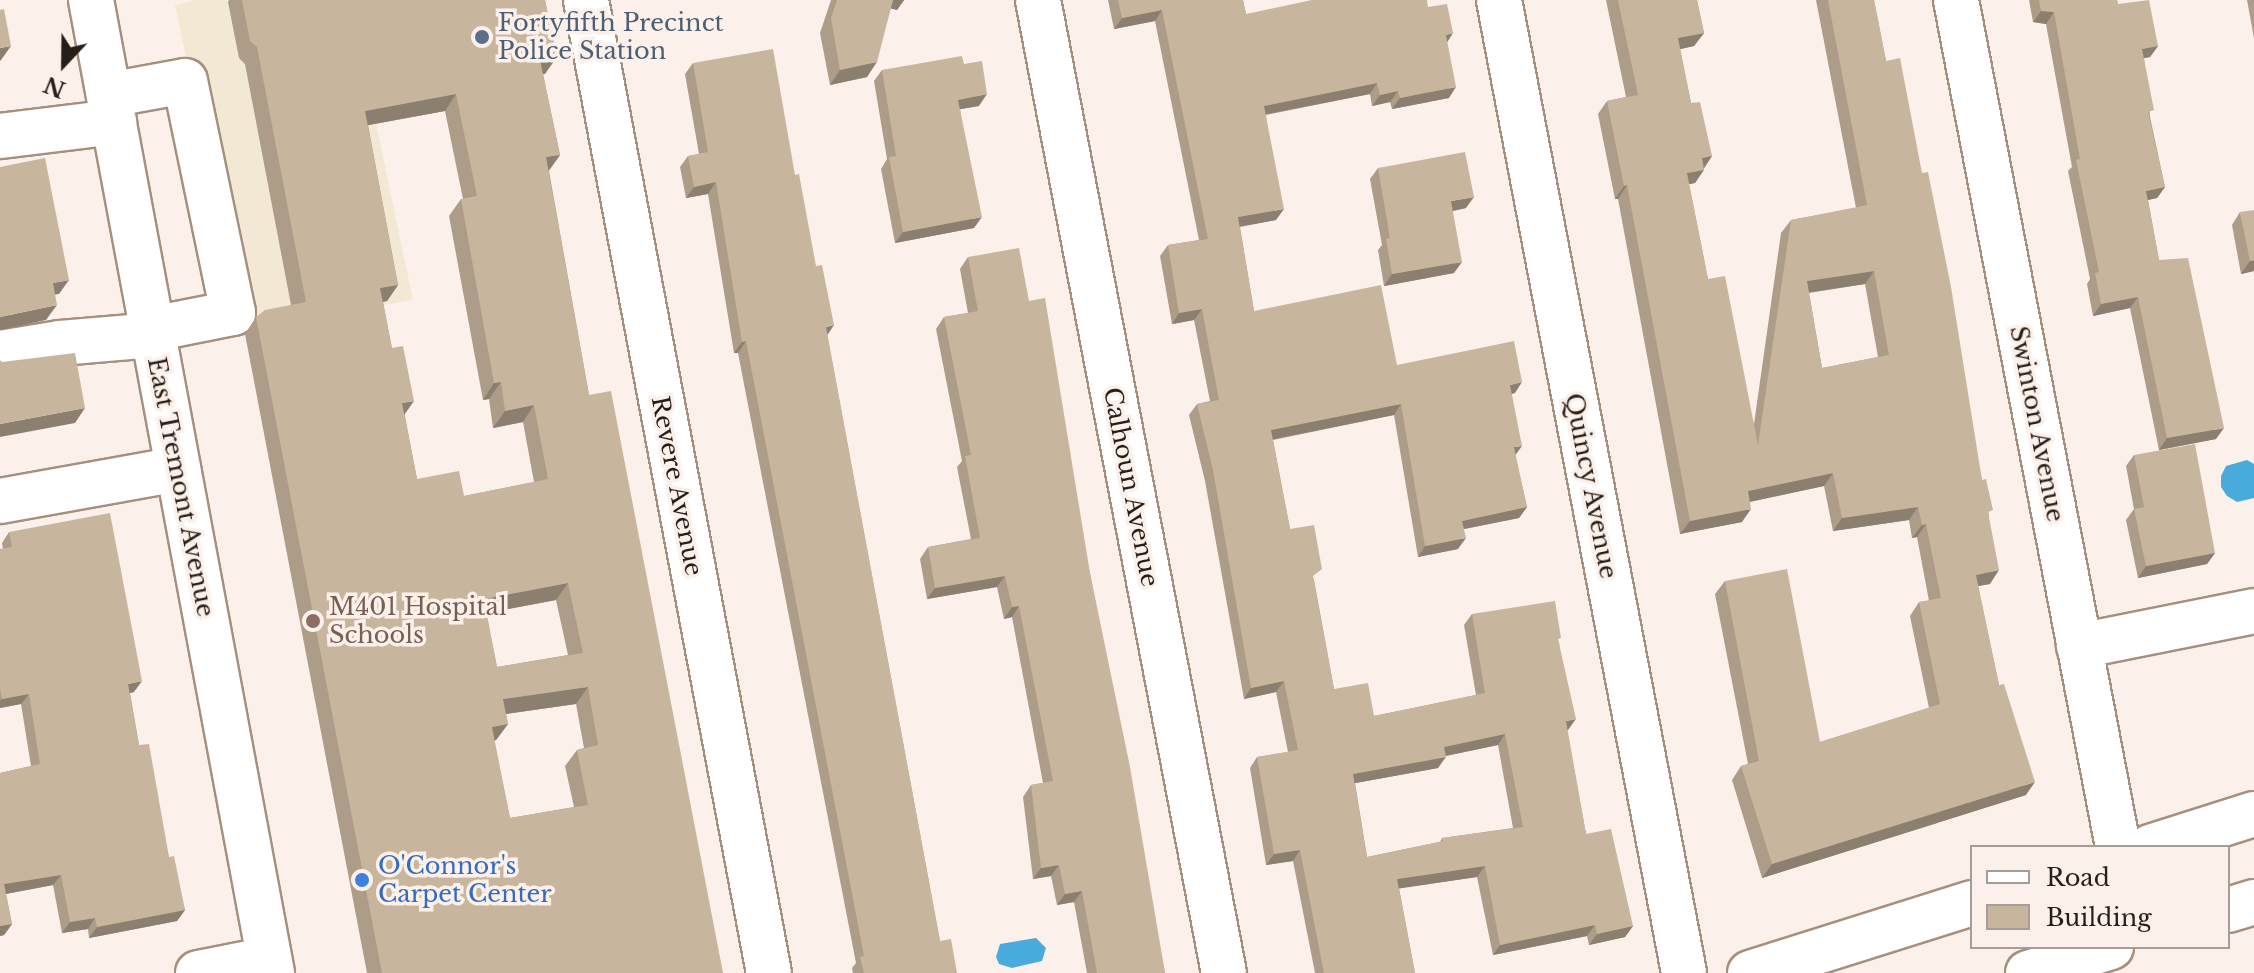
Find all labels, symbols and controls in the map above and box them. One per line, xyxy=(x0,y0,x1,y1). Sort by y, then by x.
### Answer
place label: Fortyfifth Precinct Police Station xyxy=(498,9,724,65)
north arrow xyxy=(24,24,104,104)
marker: Fortyfifth Precinct Police Station xyxy=(473,28,491,46)
text: N xyxy=(40,70,69,103)
street label: Swinton Avenue xyxy=(2004,323,2070,525)
street label: East Tremont Avenue xyxy=(142,354,220,620)
street label: Calhoun Avenue xyxy=(1097,384,1165,590)
street label: Quincy Avenue xyxy=(1559,390,1623,582)
street label: Revere Avenue xyxy=(645,393,709,579)
place label: M401 Hospital Schools xyxy=(329,593,507,649)
marker: M401 Hospital Schools xyxy=(304,612,322,630)
legend xyxy=(1970,845,2230,949)
place label: O'Connor's Carpet Center xyxy=(378,852,552,908)
text: Road xyxy=(2046,863,2110,892)
marker: O'Connor's Carpet Center xyxy=(353,871,371,889)
text: Building xyxy=(2046,903,2152,932)

